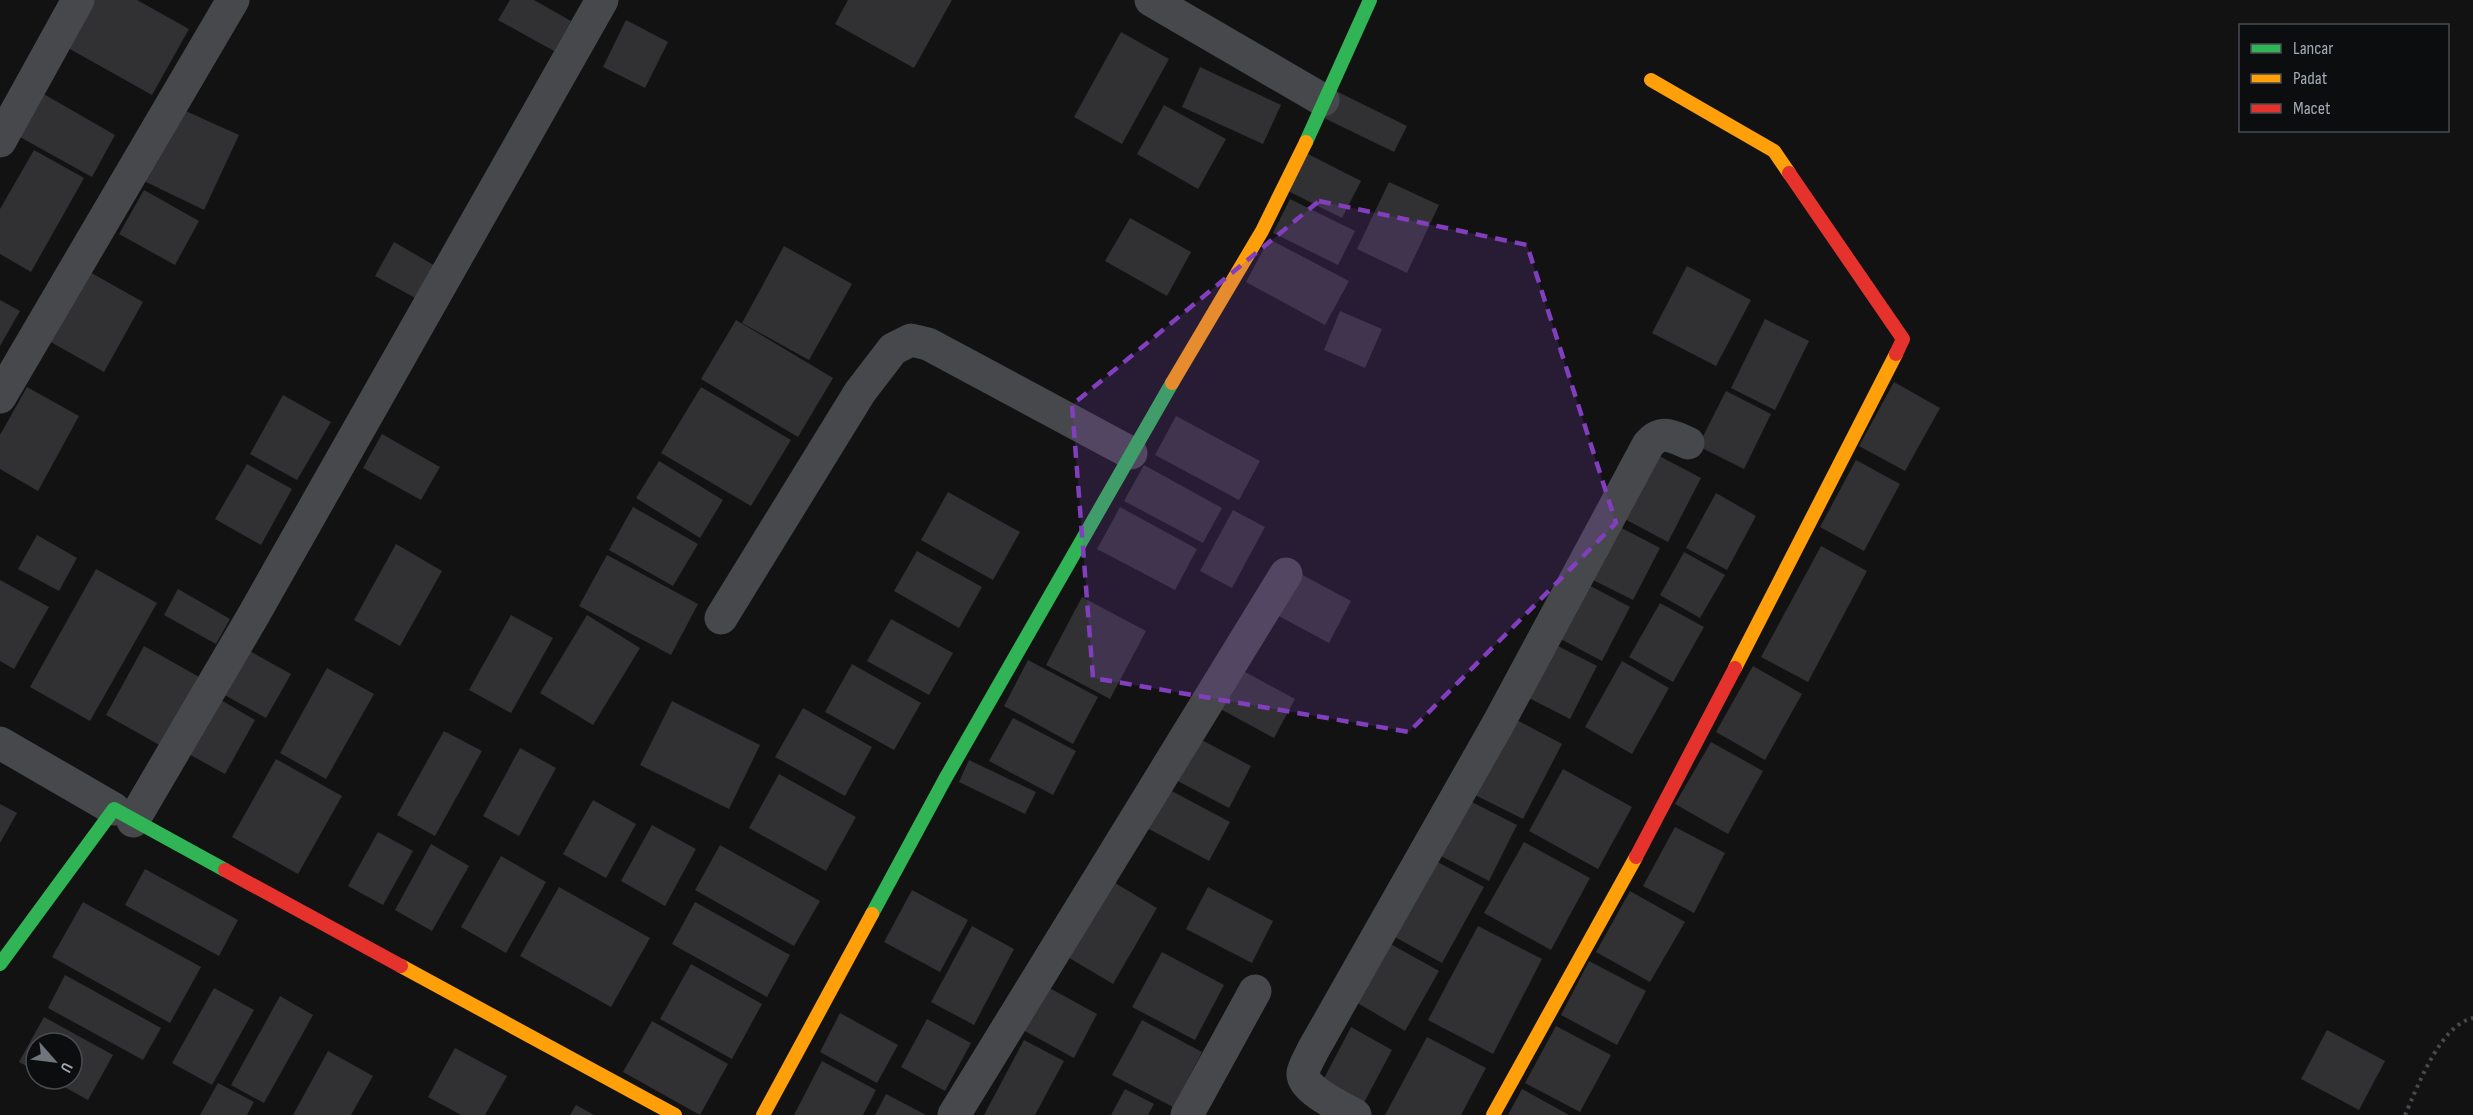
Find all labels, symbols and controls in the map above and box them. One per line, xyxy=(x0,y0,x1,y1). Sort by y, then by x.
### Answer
legend xyxy=(2239,24,2449,132)
text: Lancar xyxy=(2293,38,2333,59)
text: Padat xyxy=(2293,68,2328,89)
text: Macet xyxy=(2293,98,2331,119)
north arrow xyxy=(24,1031,84,1091)
text: U xyxy=(56,1059,76,1075)

